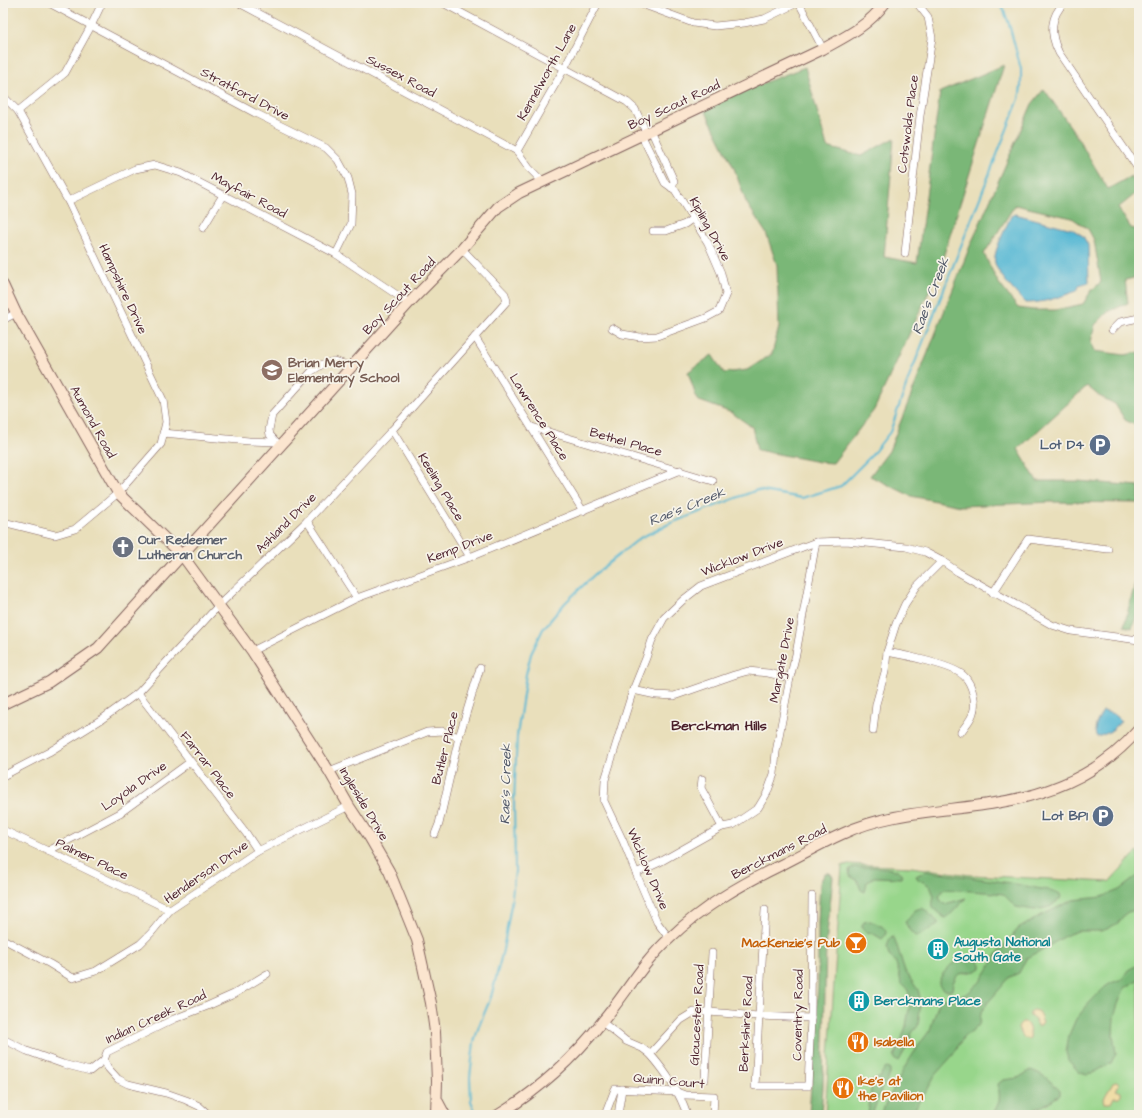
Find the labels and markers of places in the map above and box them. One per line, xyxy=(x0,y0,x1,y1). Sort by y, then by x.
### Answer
place label: Brian Merry Elementary School xyxy=(288,354,400,388)
school or university icon: Brian Merry Elementary School xyxy=(259,357,285,383)
parking icon: Lot D4 xyxy=(1087,432,1113,458)
place label: Lot D4 xyxy=(1040,436,1084,454)
place label: Our Redeemer Lutheran Church xyxy=(138,531,242,564)
church icon: Our Redeemer Lutheran Church xyxy=(110,534,136,560)
parking icon: Lot BP1 xyxy=(1090,803,1116,829)
place label: Lot BP1 xyxy=(1042,807,1088,825)
bar icon: MacKenzie's Pub xyxy=(843,930,869,956)
place label: Augusta National South Gate xyxy=(953,933,1050,966)
place label: MacKenzie's Pub xyxy=(742,934,841,952)
building icon: Augusta National South Gate xyxy=(925,936,951,962)
building icon: Berckmans Place xyxy=(846,988,872,1014)
place label: Berckmans Place xyxy=(874,992,981,1010)
restaurant icon: Isabella xyxy=(845,1029,871,1055)
place label: Isabella xyxy=(874,1033,915,1051)
place label: Ike's at the Pavilion xyxy=(857,1072,924,1105)
restaurant icon: Ike's at the Pavilion xyxy=(830,1075,856,1101)

